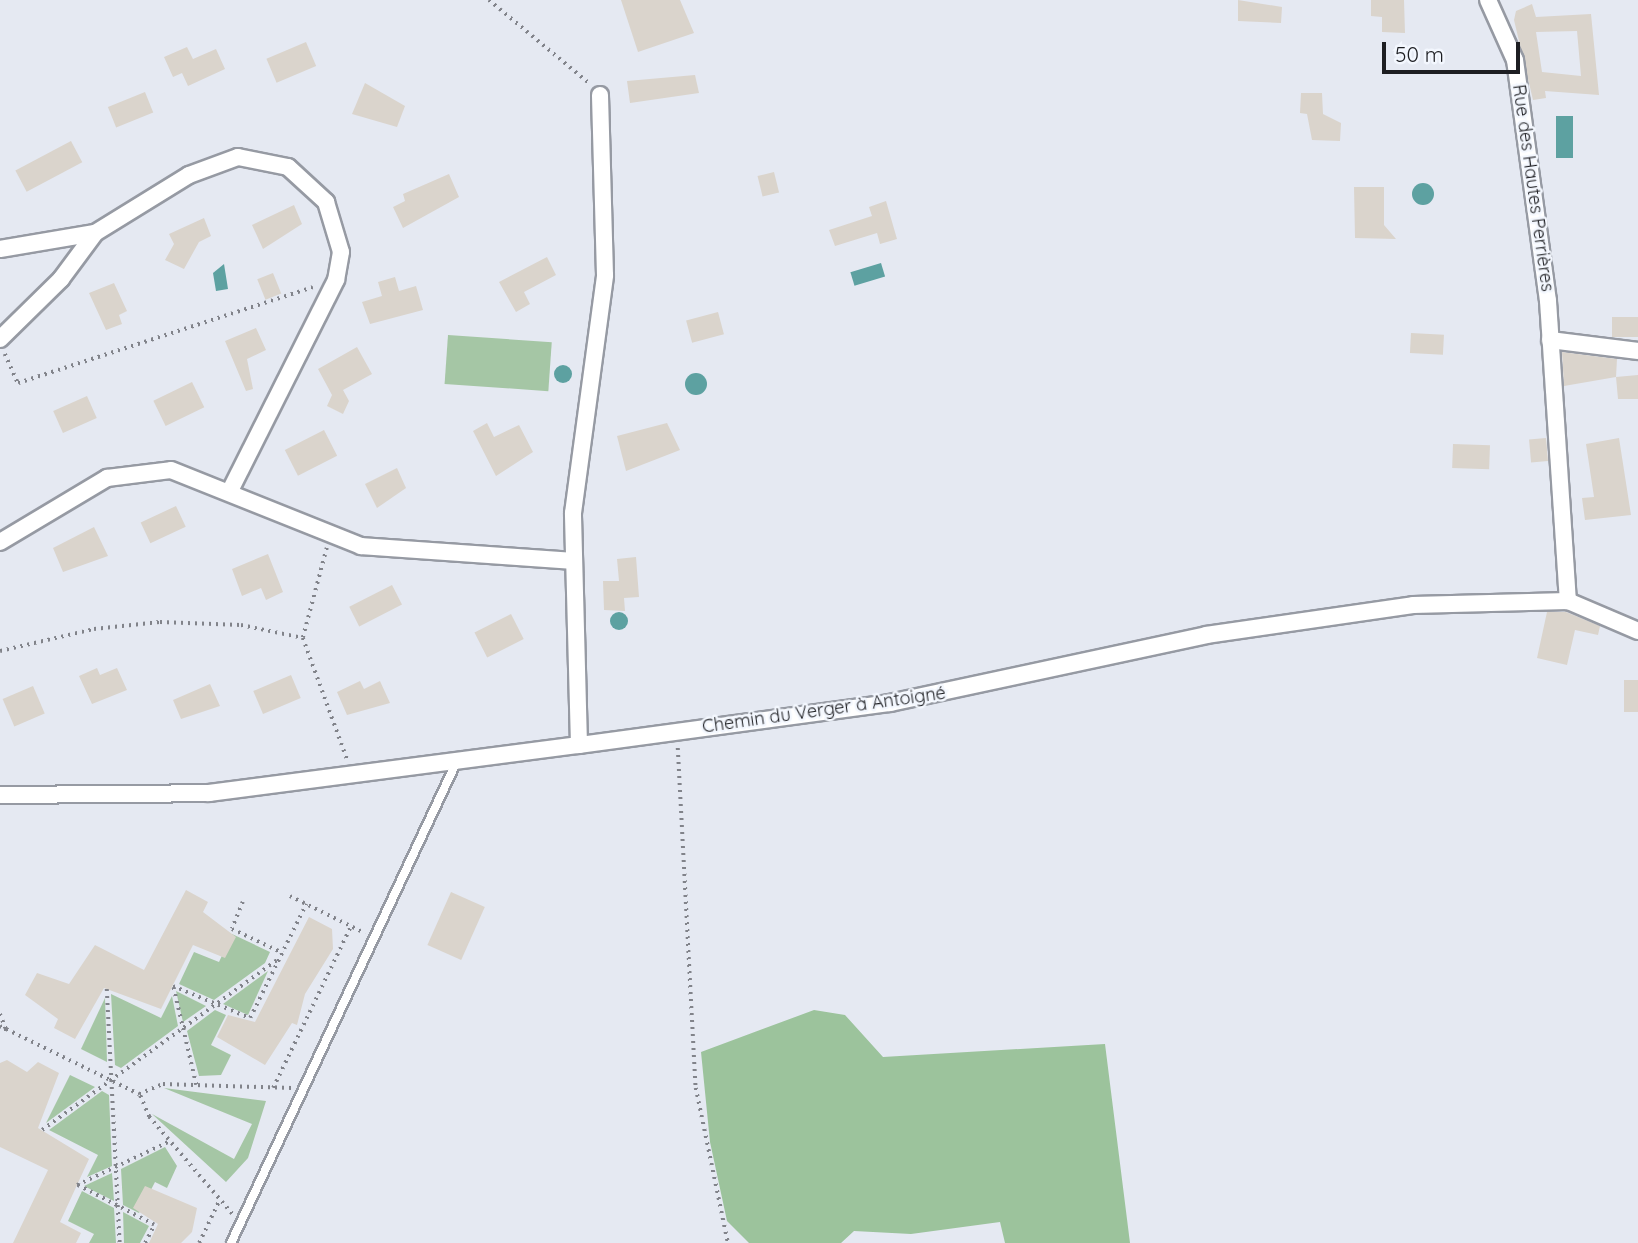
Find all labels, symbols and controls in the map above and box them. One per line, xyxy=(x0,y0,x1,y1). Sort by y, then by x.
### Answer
scale bar xyxy=(1386,28,1524,72)
text: 50 m xyxy=(1395,41,1444,67)
street label: Rue des Hautes Perrières xyxy=(1508,83,1558,293)
street label: Chemin du Verger à Antoigné xyxy=(701,682,947,738)

